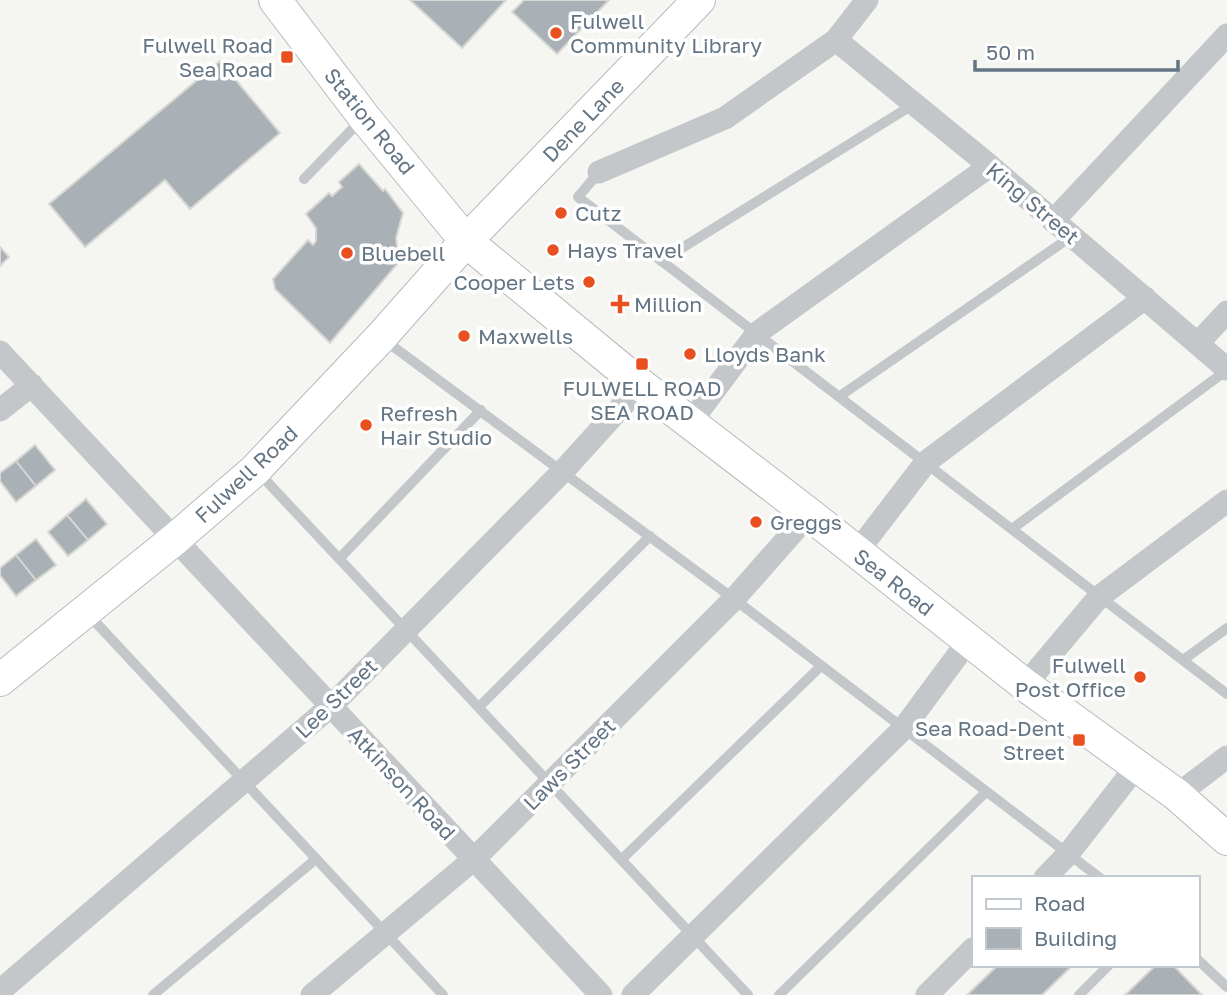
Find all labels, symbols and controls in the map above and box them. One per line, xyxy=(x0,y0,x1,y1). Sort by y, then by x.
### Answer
place label: Fulwell Community Library xyxy=(570,8,762,58)
marker: Fulwell Community Library xyxy=(548,25,564,41)
scale bar xyxy=(975,28,1178,72)
place label: Fulwell Road Sea Road xyxy=(142,32,273,82)
text: 50 m xyxy=(986,39,1035,65)
marker: Fulwell Road Sea Road xyxy=(279,49,295,65)
street label: Station Road xyxy=(319,63,421,179)
street label: Dene Lane xyxy=(537,73,629,167)
street label: King Street xyxy=(981,157,1085,249)
place label: Cutz xyxy=(575,200,622,226)
marker: Cutz xyxy=(553,205,569,221)
place label: Hays Travel xyxy=(567,237,683,263)
place label: Bluebell xyxy=(361,240,445,266)
marker: Hays Travel xyxy=(545,242,561,258)
marker: Bluebell xyxy=(339,245,355,261)
place label: Cooper Lets xyxy=(454,269,575,295)
marker: Cooper Lets xyxy=(581,274,597,290)
place label: Million xyxy=(634,291,702,317)
marker: Million xyxy=(612,296,628,312)
place label: Maxwells xyxy=(478,323,573,349)
marker: Maxwells xyxy=(456,328,472,344)
place label: Lloyds Bank xyxy=(704,341,826,367)
marker: Lloyds Bank xyxy=(682,346,698,362)
marker: FULWELL ROAD SEA ROAD xyxy=(634,356,650,372)
place label: FULWELL ROAD SEA ROAD xyxy=(563,375,721,425)
place label: Refresh Hair Studio xyxy=(380,400,492,450)
marker: Refresh Hair Studio xyxy=(358,417,374,433)
street label: Fulwell Road xyxy=(189,420,303,528)
place label: Greggs xyxy=(770,509,842,535)
marker: Greggs xyxy=(748,514,764,530)
street label: Sea Road xyxy=(849,543,939,621)
place label: Fulwell Post Office xyxy=(1015,652,1126,702)
street label: Lee Street xyxy=(290,653,382,743)
marker: Fulwell Post Office xyxy=(1132,669,1148,685)
street label: Laws Street xyxy=(518,713,620,815)
place label: Sea Road-Dent Street xyxy=(915,715,1065,765)
street label: Atkinson Road xyxy=(343,721,461,845)
marker: Sea Road-Dent Street xyxy=(1071,732,1087,748)
legend xyxy=(972,876,1199,967)
text: Road xyxy=(1034,890,1085,916)
text: Building xyxy=(1034,925,1117,951)

